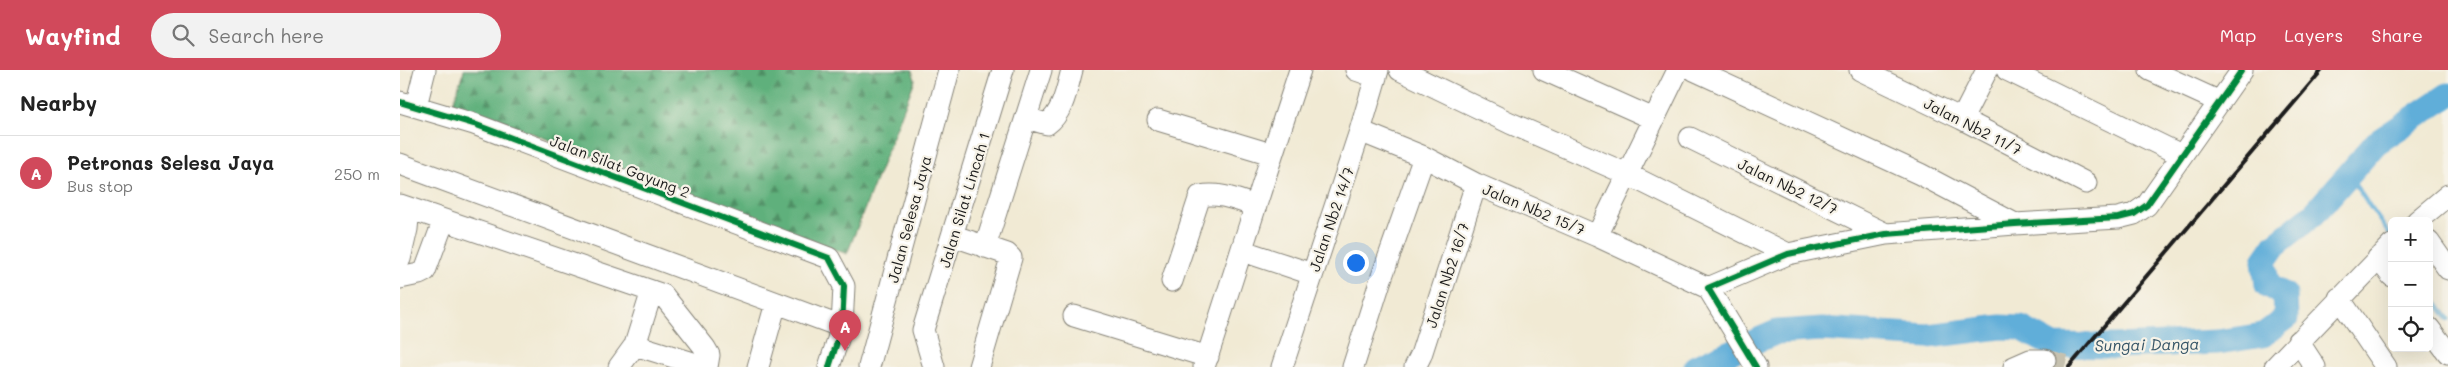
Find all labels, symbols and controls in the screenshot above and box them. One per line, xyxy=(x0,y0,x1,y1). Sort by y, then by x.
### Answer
search box xyxy=(151,13,501,58)
text: Wayfind xyxy=(25,20,121,51)
icon: search xyxy=(169,21,197,49)
text: Search here xyxy=(209,23,324,48)
text: Map xyxy=(2220,23,2256,47)
text: Layers xyxy=(2284,23,2343,47)
text: Share xyxy=(2371,23,2423,47)
text: Nearby xyxy=(20,89,97,116)
street label: Jalan Nb2 11/7 xyxy=(1921,93,2025,159)
street label: Jalan Silat Gayung 2 xyxy=(547,130,693,202)
street label: Jalan Silat Lincah 1 xyxy=(934,130,994,270)
text: Petronas Selesa Jaya xyxy=(67,150,274,175)
street label: Jalan Selesa Jaya xyxy=(882,153,936,285)
street label: Jalan Nb2 12/7 xyxy=(1735,153,1841,219)
text: A xyxy=(30,163,42,184)
text: 250 m xyxy=(334,163,380,184)
street label: Jalan Nb2 14/7 xyxy=(1304,164,1358,274)
text: Bus stop xyxy=(67,175,133,196)
street label: Jalan Nb2 15/7 xyxy=(1480,178,1588,240)
map controls xyxy=(2388,217,2433,352)
button: + xyxy=(2388,217,2433,262)
street label: Jalan Nb2 16/7 xyxy=(1421,220,1473,330)
your location xyxy=(1343,250,1369,276)
button: − xyxy=(2388,262,2433,307)
button: locate xyxy=(2388,307,2433,352)
pin: A xyxy=(829,310,861,351)
water label: Sungai Danga xyxy=(2094,333,2200,355)

